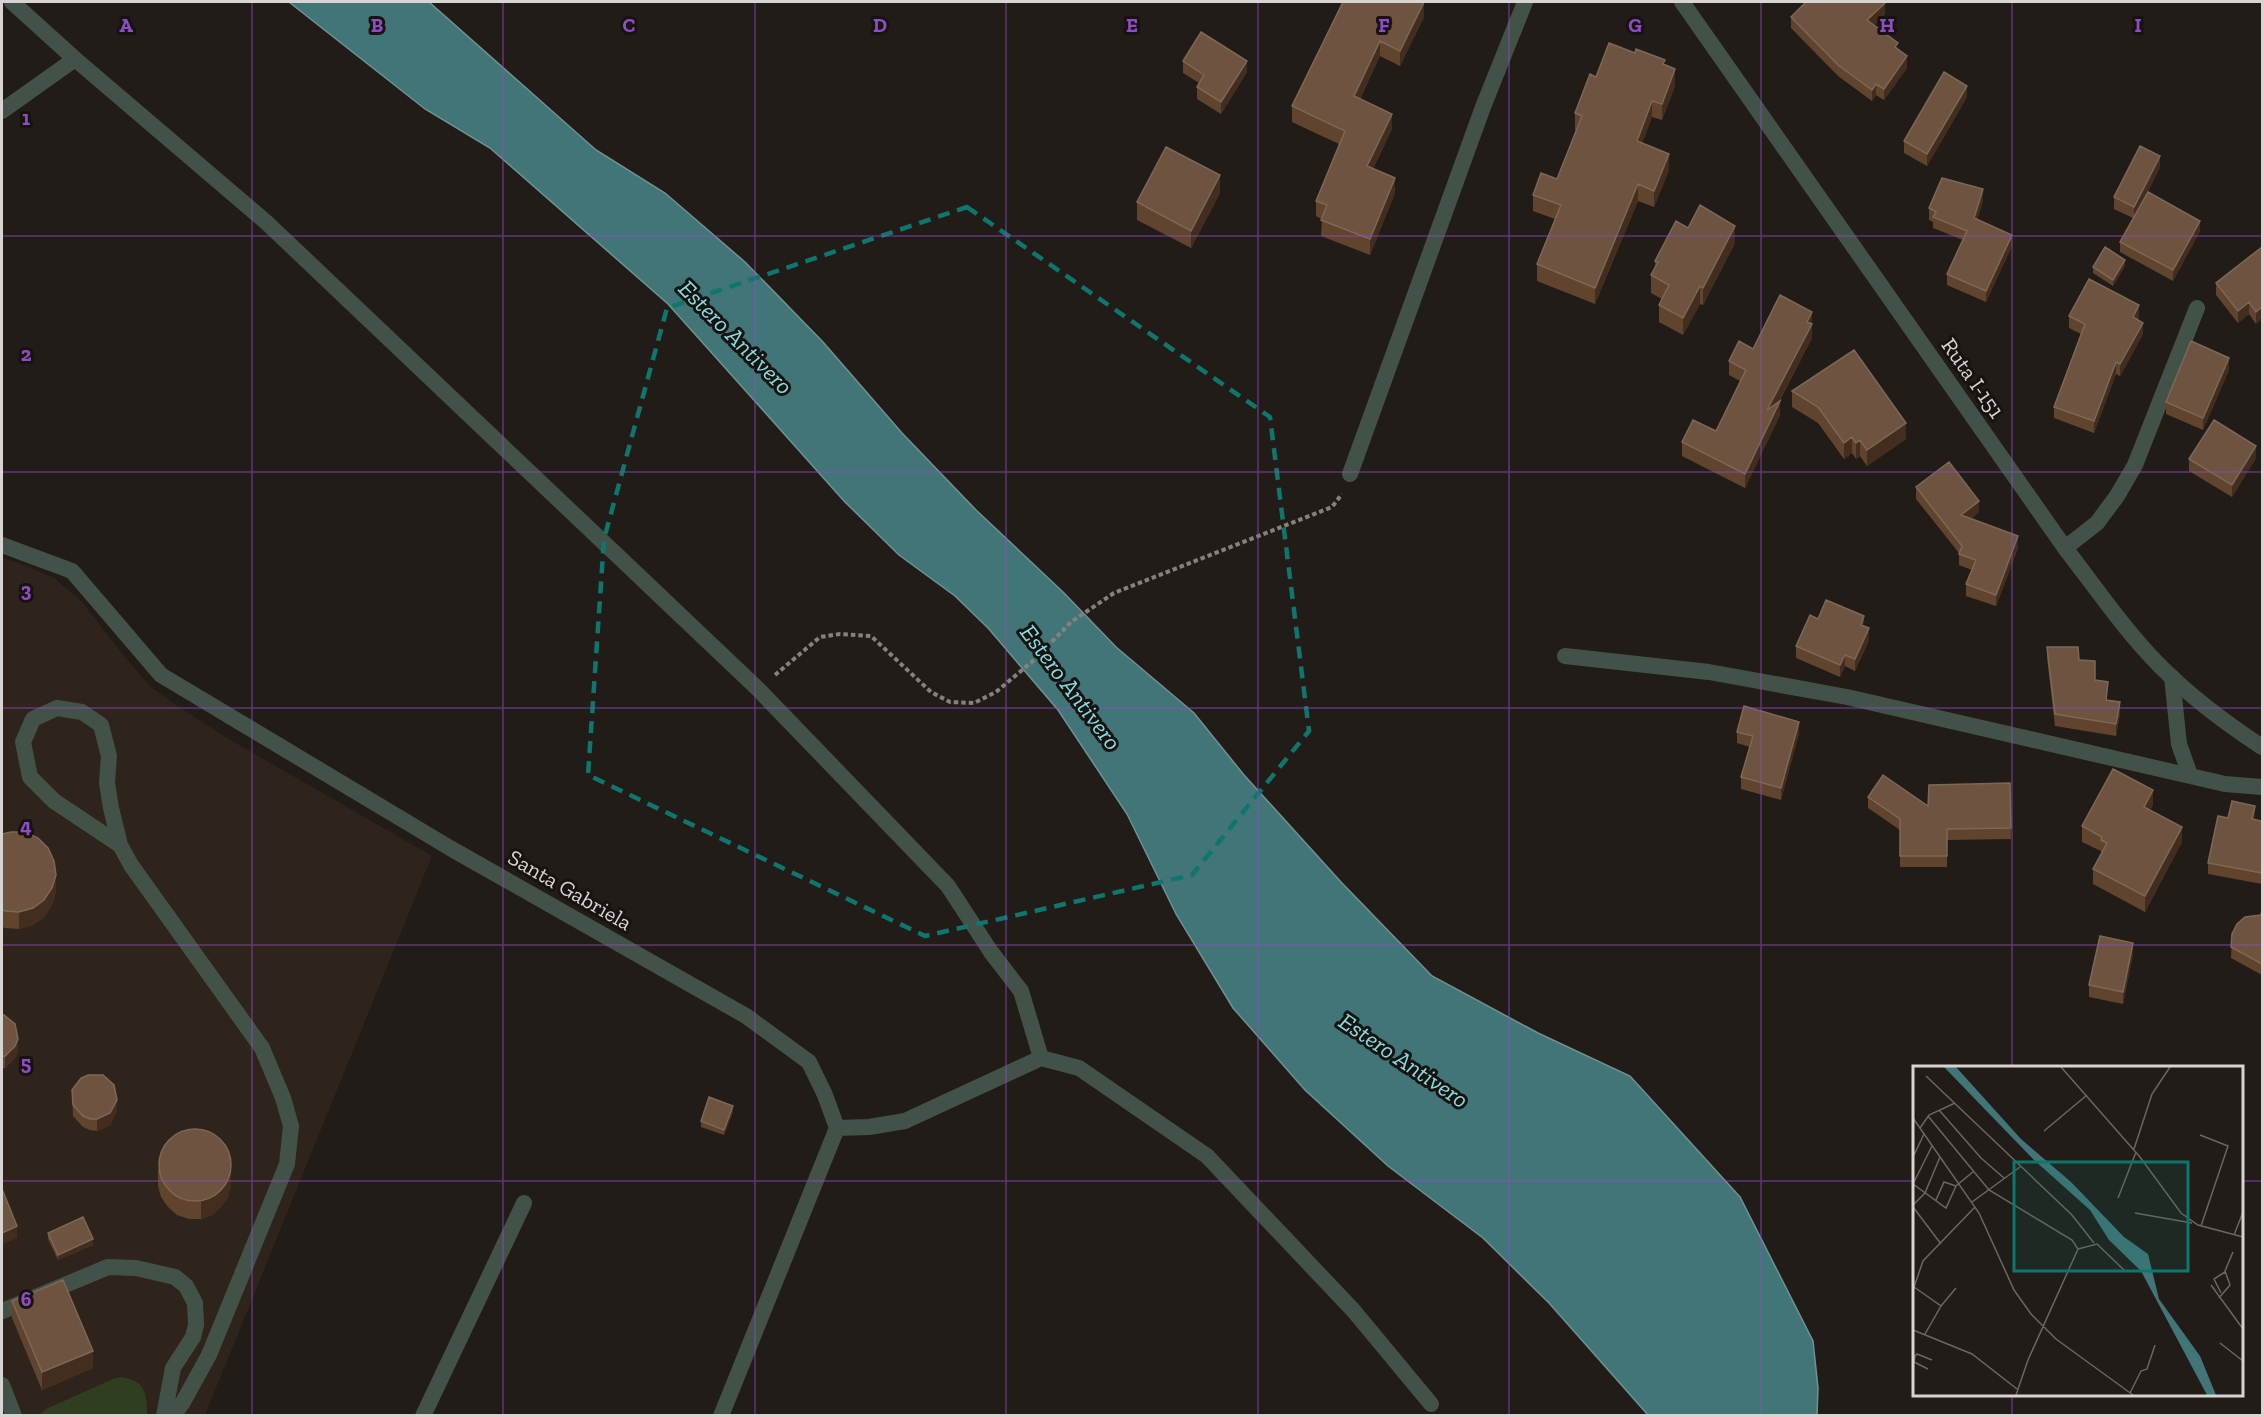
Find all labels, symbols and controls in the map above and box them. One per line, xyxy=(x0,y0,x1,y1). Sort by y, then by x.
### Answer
text: A xyxy=(119,13,133,37)
text: B xyxy=(371,13,383,37)
text: C xyxy=(623,13,636,37)
text: D xyxy=(873,13,887,37)
text: E xyxy=(1126,13,1138,37)
text: F xyxy=(1378,13,1390,37)
text: G xyxy=(1628,13,1642,37)
text: H xyxy=(1879,13,1895,37)
text: I xyxy=(2134,13,2142,37)
text: 1 xyxy=(22,106,30,130)
water label: Estero Antivero xyxy=(673,274,799,400)
street label: Ruta I-151 xyxy=(1936,333,2011,424)
text: 2 xyxy=(21,342,32,366)
text: 3 xyxy=(21,578,32,602)
water label: Estero Antivero xyxy=(1014,618,1128,756)
text: 4 xyxy=(20,814,32,838)
street label: Santa Gabriela xyxy=(503,844,637,937)
water label: Estero Antivero xyxy=(1334,1006,1474,1114)
text: 5 xyxy=(21,1051,31,1075)
inset map xyxy=(1913,1066,2243,1396)
text: 6 xyxy=(21,1287,32,1311)

